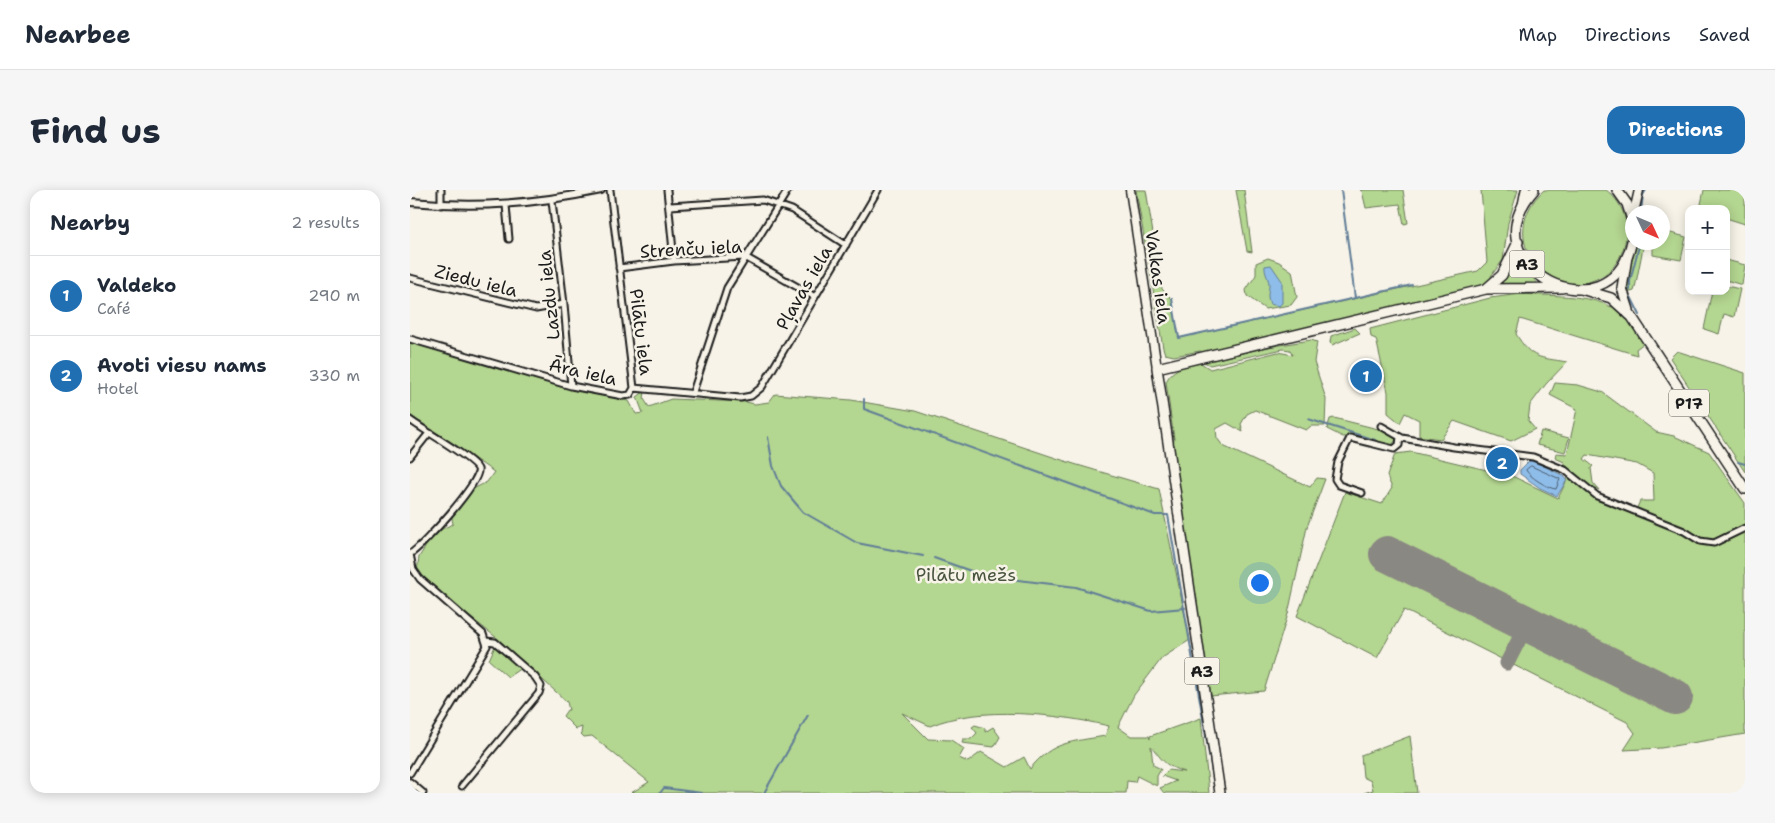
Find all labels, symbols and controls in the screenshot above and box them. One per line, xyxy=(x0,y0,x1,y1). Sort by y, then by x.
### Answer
text: Nearbee xyxy=(25,19,131,51)
text: Map xyxy=(1519,23,1557,47)
text: Directions xyxy=(1585,23,1671,47)
text: Saved xyxy=(1699,23,1750,47)
button: Directions xyxy=(1607,106,1745,154)
text: Find us xyxy=(30,107,161,154)
north arrow xyxy=(1625,205,1670,250)
map controls xyxy=(1685,205,1730,295)
button: + xyxy=(1685,205,1730,250)
text: Nearby xyxy=(50,209,130,237)
text: 2 results xyxy=(291,212,360,233)
street label: Valkas iela xyxy=(1140,228,1176,326)
street label: Strenču iela xyxy=(639,234,743,264)
street label: Pļavas iela xyxy=(770,242,838,334)
street label: Lazdu iela xyxy=(532,249,566,341)
button: − xyxy=(1685,250,1730,295)
road number: A3 xyxy=(1510,251,1544,278)
street label: Ziedu iela xyxy=(432,259,520,303)
text: Valdeko xyxy=(97,273,176,298)
text: 1 xyxy=(62,285,70,306)
text: 290 m xyxy=(308,285,360,306)
street label: Pilātu iela xyxy=(624,287,658,377)
text: Café xyxy=(97,298,131,319)
text: Avoti viesu nams xyxy=(97,353,266,378)
street label: Āra iela xyxy=(547,353,619,391)
pin: 1 xyxy=(1350,357,1382,395)
text: 2 xyxy=(60,365,72,386)
text: 330 m xyxy=(308,365,360,386)
text: Hotel xyxy=(97,378,138,399)
road number: P17 xyxy=(1669,390,1709,417)
pin: 2 xyxy=(1486,444,1518,482)
park label: Pilātu mežs xyxy=(916,563,1016,587)
your location xyxy=(1247,570,1273,596)
road number: A3 xyxy=(1184,658,1220,684)

